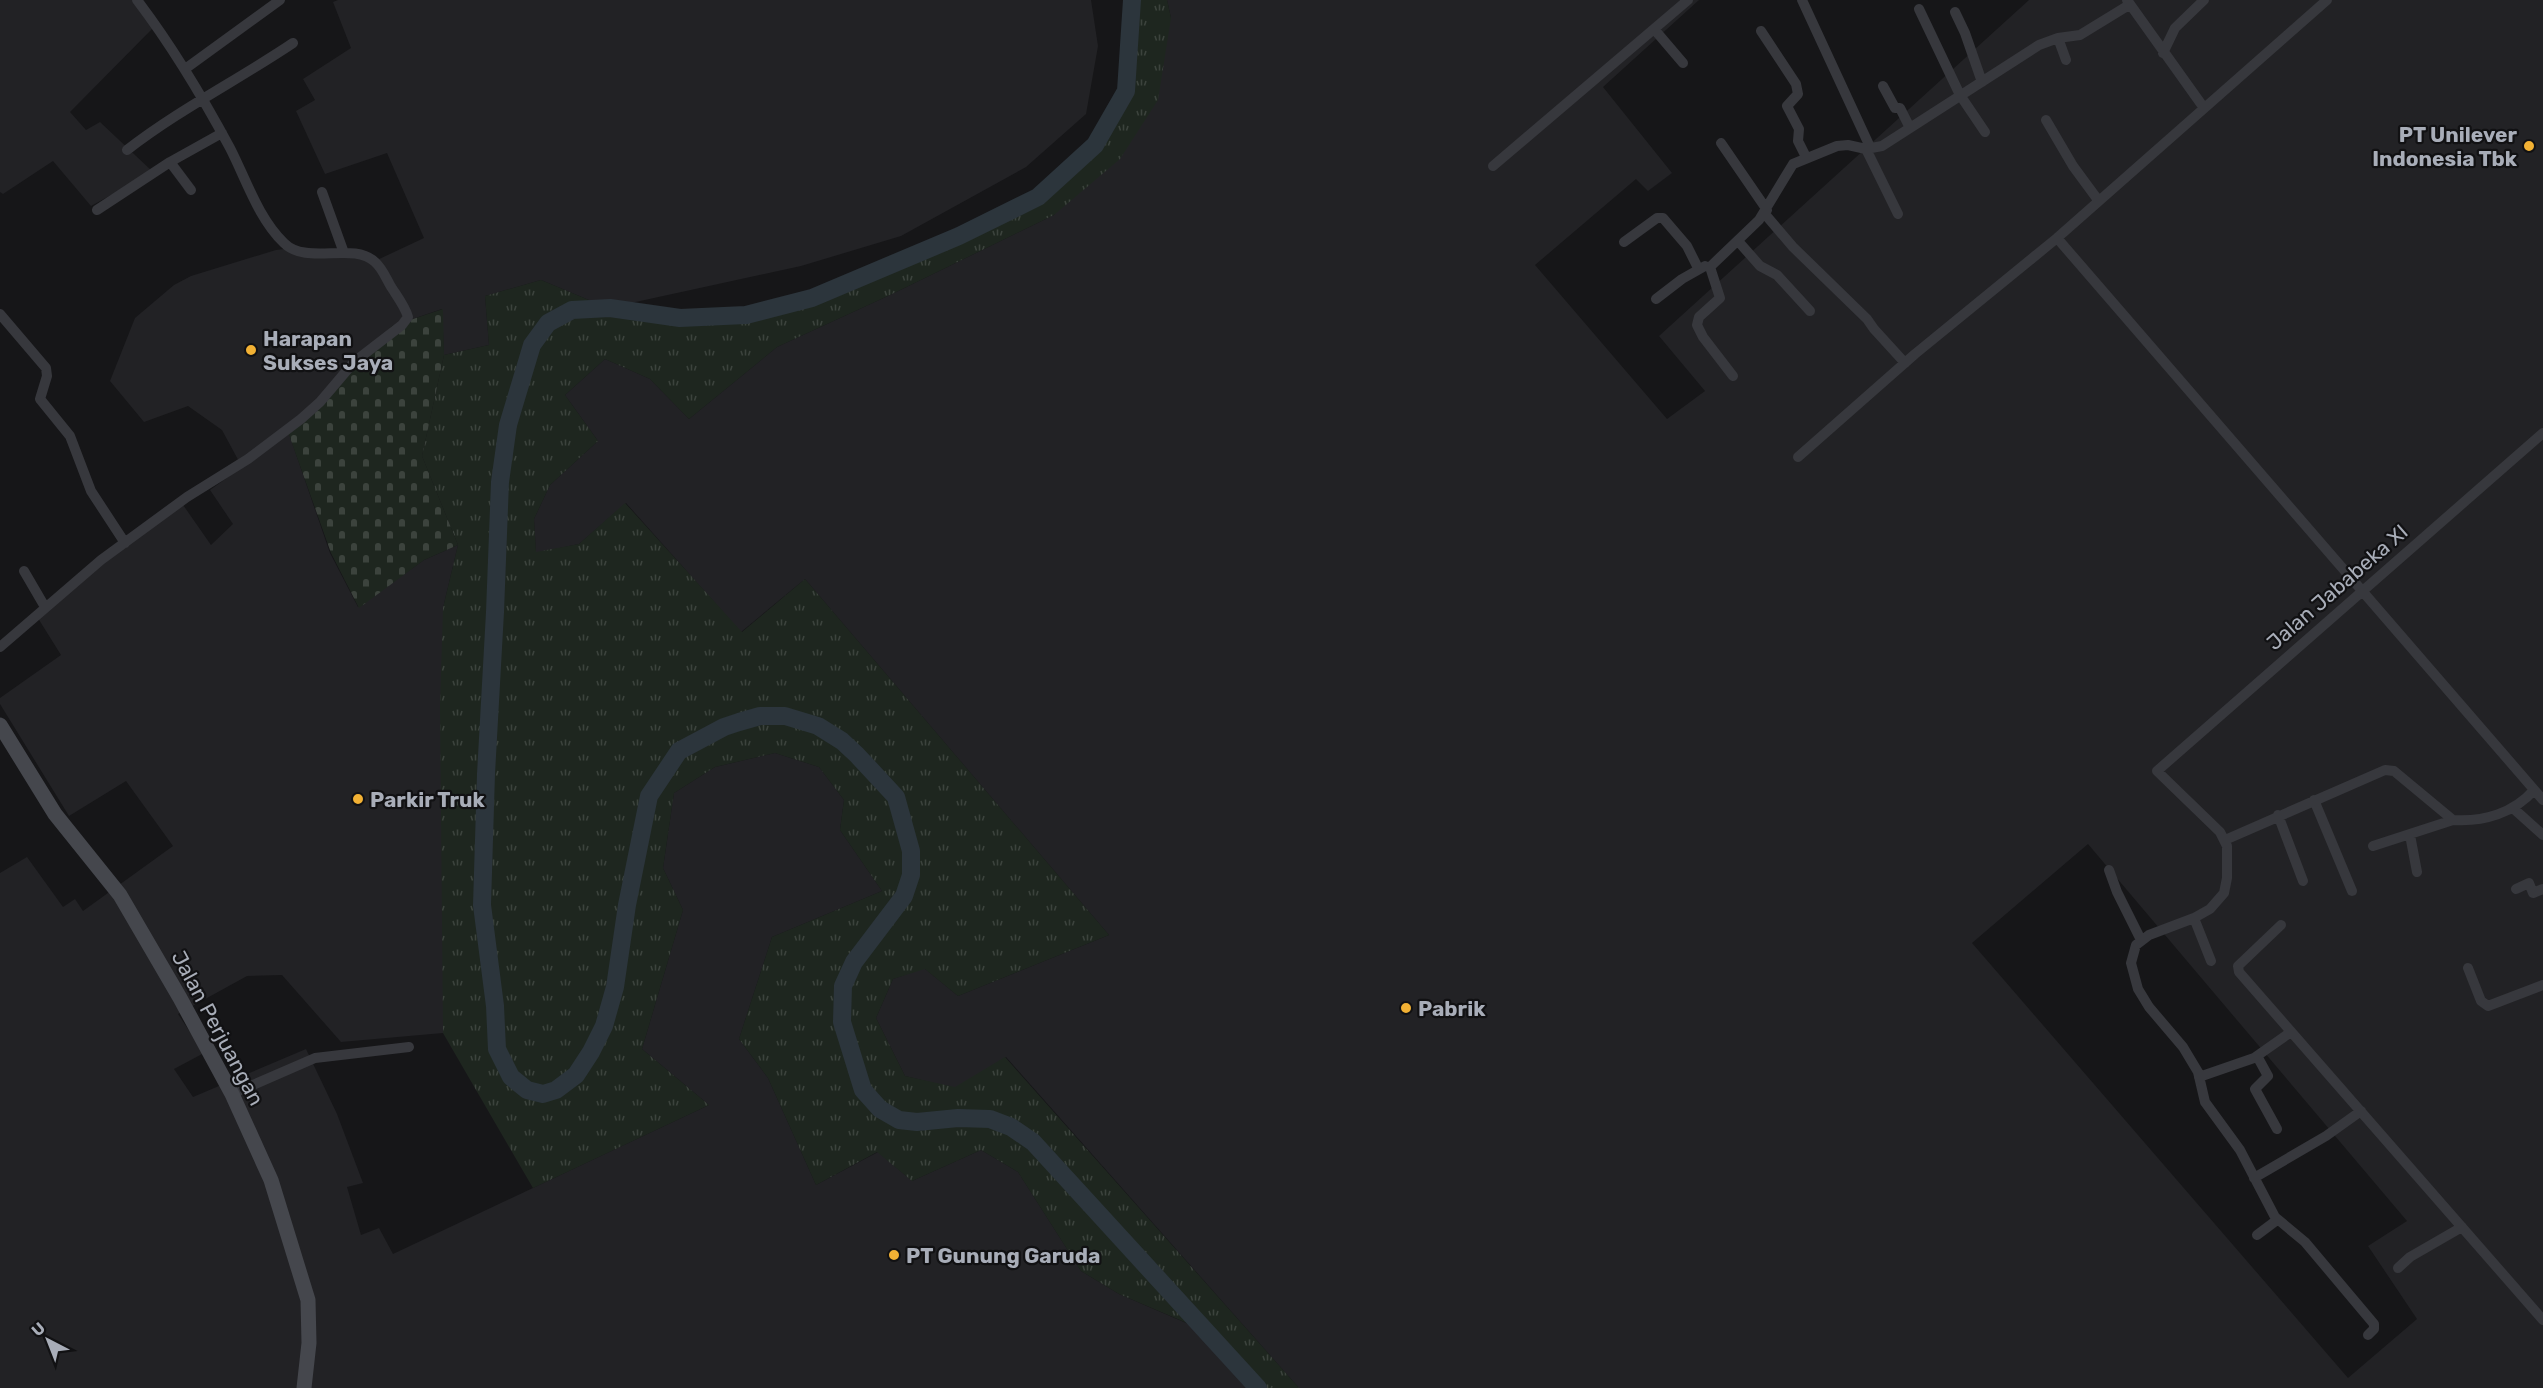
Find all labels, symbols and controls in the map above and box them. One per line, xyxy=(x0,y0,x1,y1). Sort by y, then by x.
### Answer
place label: PT Unilever Indonesia Tbk xyxy=(2372,122,2518,171)
marker: PT Unilever Indonesia Tbk xyxy=(2522,139,2536,153)
place label: Harapan Sukses Jaya xyxy=(263,326,393,375)
marker: Harapan Sukses Jaya xyxy=(244,343,258,357)
street label: Jalan Jababeka XI xyxy=(2261,519,2413,655)
place label: Parkir Truk xyxy=(370,787,485,812)
marker: Parkir Truk xyxy=(351,792,365,806)
street label: Jalan Perjuangan xyxy=(167,946,269,1110)
place label: Pabrik xyxy=(1418,996,1486,1021)
marker: Pabrik xyxy=(1399,1001,1413,1015)
place label: PT Gunung Garuda xyxy=(906,1243,1100,1268)
marker: PT Gunung Garuda xyxy=(887,1248,901,1262)
north arrow xyxy=(18,1310,78,1370)
text: U xyxy=(28,1318,49,1340)

